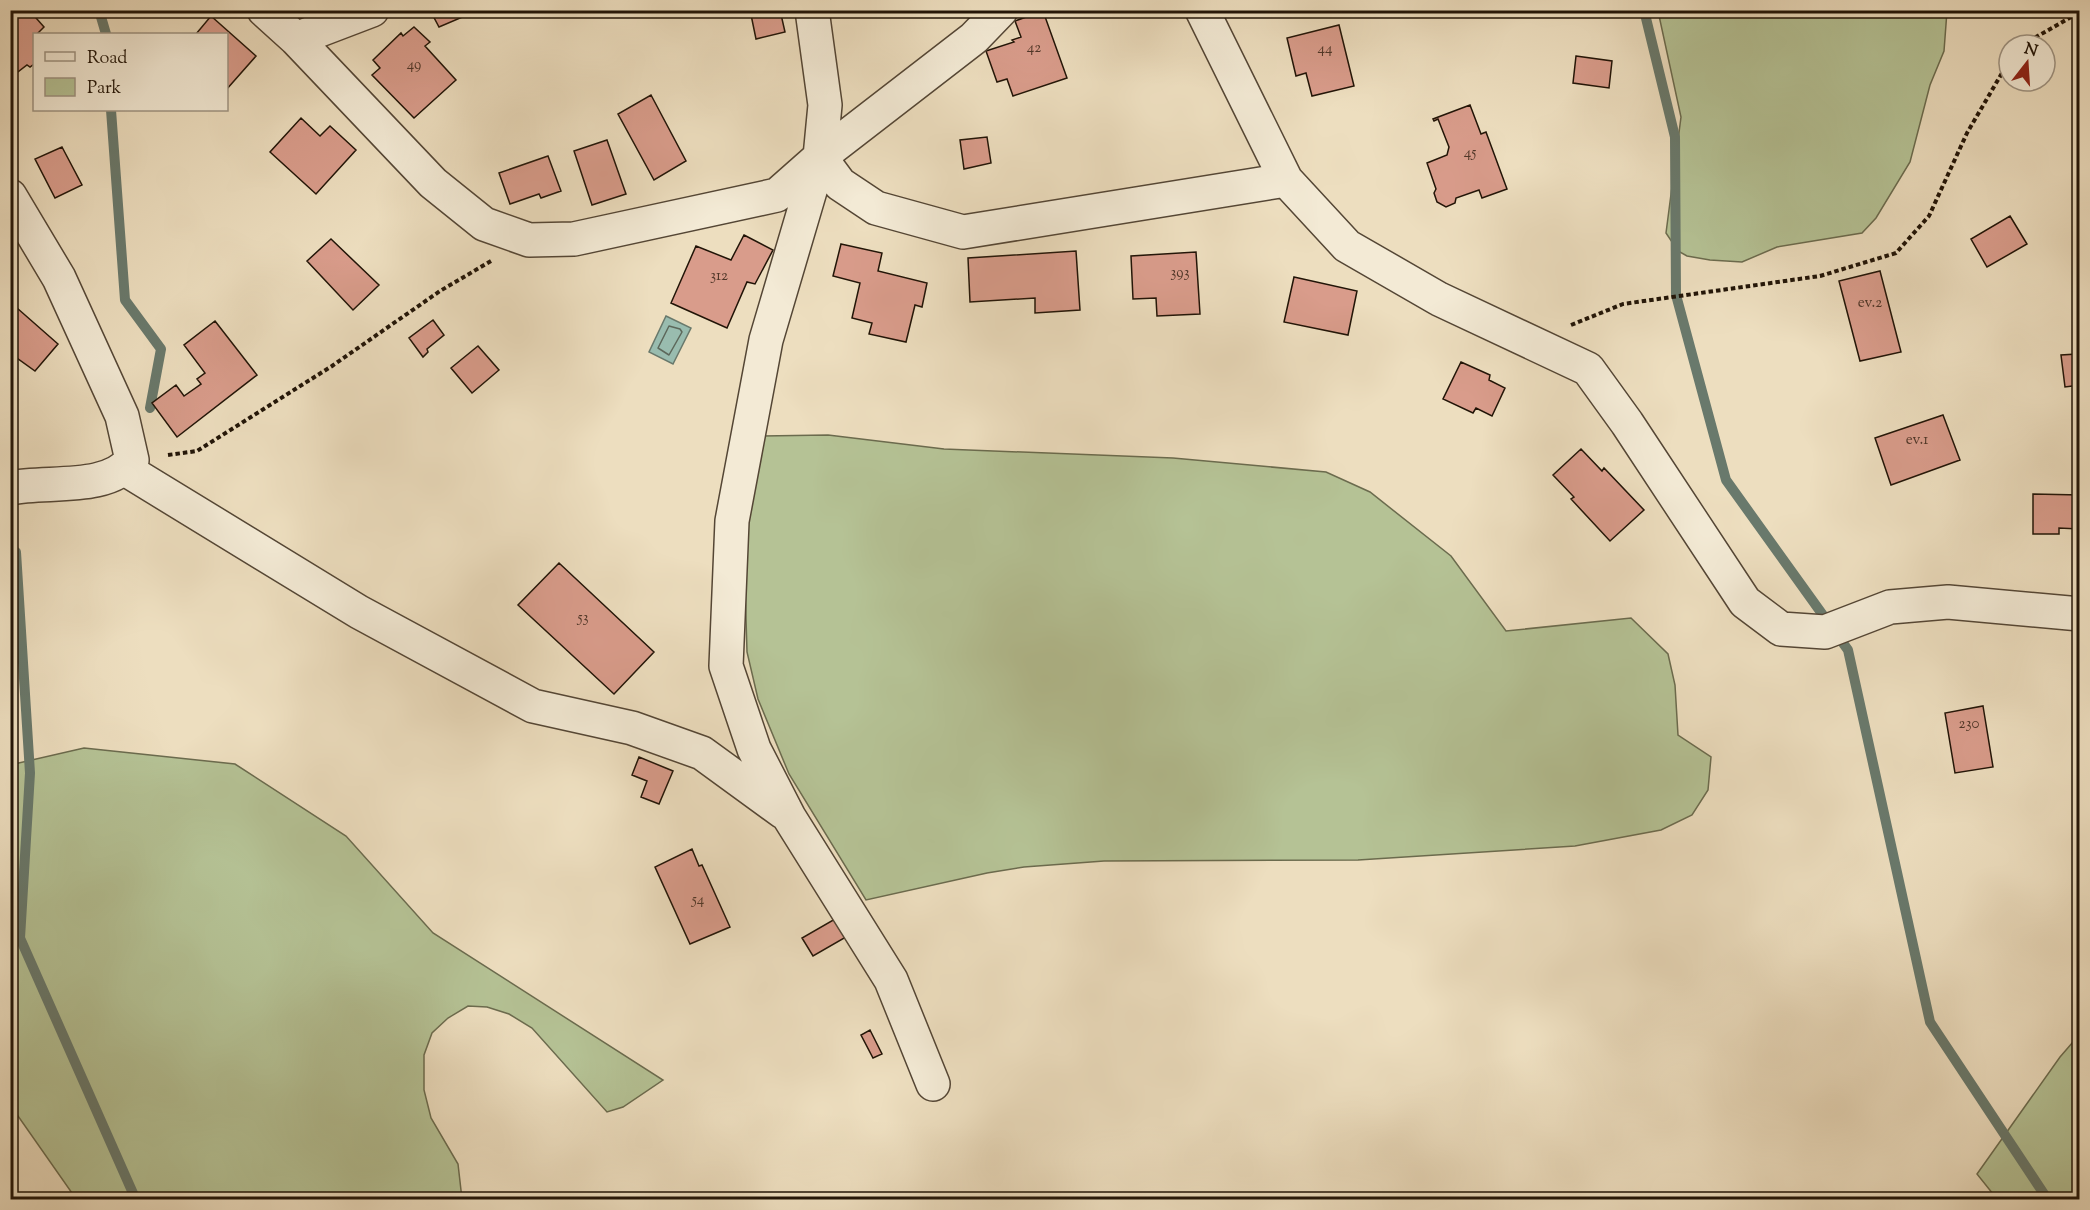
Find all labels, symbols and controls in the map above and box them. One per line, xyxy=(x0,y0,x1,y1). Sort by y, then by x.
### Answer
legend xyxy=(33,33,228,111)
north arrow xyxy=(1997,33,2057,93)
house number: 42 xyxy=(1027,38,1041,59)
text: N xyxy=(2021,38,2040,64)
house number: 44 xyxy=(1317,39,1333,60)
text: Road xyxy=(87,46,127,72)
house number: 49 xyxy=(407,55,421,76)
text: Park xyxy=(87,76,122,102)
house number: 45 xyxy=(1464,143,1476,164)
house number: 393 xyxy=(1170,263,1190,284)
house number: 312 xyxy=(710,266,728,287)
house number: ev.2 xyxy=(1858,293,1882,314)
house number: ev.1 xyxy=(1906,430,1928,451)
house number: 53 xyxy=(576,608,589,629)
house number: 230 xyxy=(1959,714,1979,735)
house number: 54 xyxy=(691,890,705,911)

